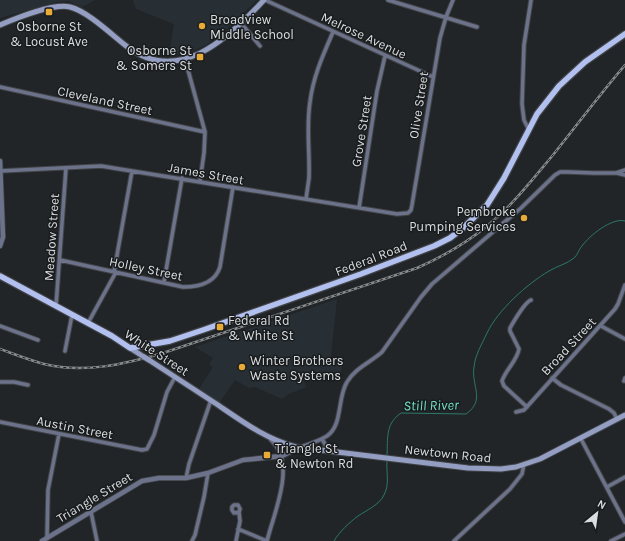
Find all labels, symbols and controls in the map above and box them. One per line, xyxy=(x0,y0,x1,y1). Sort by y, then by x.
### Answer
marker: Osborne St & Locust Ave xyxy=(44,7,54,17)
street label: Melrose Avenue xyxy=(319,9,409,62)
place label: Broadview Middle School xyxy=(210,12,294,42)
place label: Osborne St & Locust Ave xyxy=(10,19,88,49)
marker: Broadview Middle School xyxy=(197,21,207,31)
place label: Osborne St & Somers St xyxy=(116,43,192,73)
marker: Osborne St & Somers St xyxy=(195,52,205,62)
street label: Olive Street xyxy=(406,70,431,140)
street label: Cleveland Street xyxy=(56,83,154,118)
street label: Grove Street xyxy=(348,94,375,168)
street label: James Street xyxy=(167,159,245,188)
street label: Meadow Street xyxy=(41,193,62,281)
place label: Pembroke Pumping Services xyxy=(409,204,516,234)
marker: Pembroke Pumping Services xyxy=(519,213,529,223)
street label: Federal Road xyxy=(333,238,409,279)
street label: Holley Street xyxy=(108,253,184,284)
place label: Federal Rd & White St xyxy=(228,313,294,343)
street label: Broad Street xyxy=(538,314,599,378)
marker: Federal Rd & White St xyxy=(215,322,225,332)
street label: White Street xyxy=(122,326,192,379)
place label: Winter Brothers Waste Systems xyxy=(250,353,344,383)
marker: Winter Brothers Waste Systems xyxy=(237,362,247,372)
water label: Still River xyxy=(403,396,460,414)
street label: Austin Street xyxy=(35,413,115,442)
place label: Triangle St & Newton Rd xyxy=(275,441,354,471)
street label: Newtown Road xyxy=(404,441,492,466)
marker: Triangle St & Newton Rd xyxy=(262,450,272,460)
street label: Triangle Street xyxy=(54,469,135,526)
north arrow xyxy=(577,493,617,533)
text: N xyxy=(595,497,608,512)

